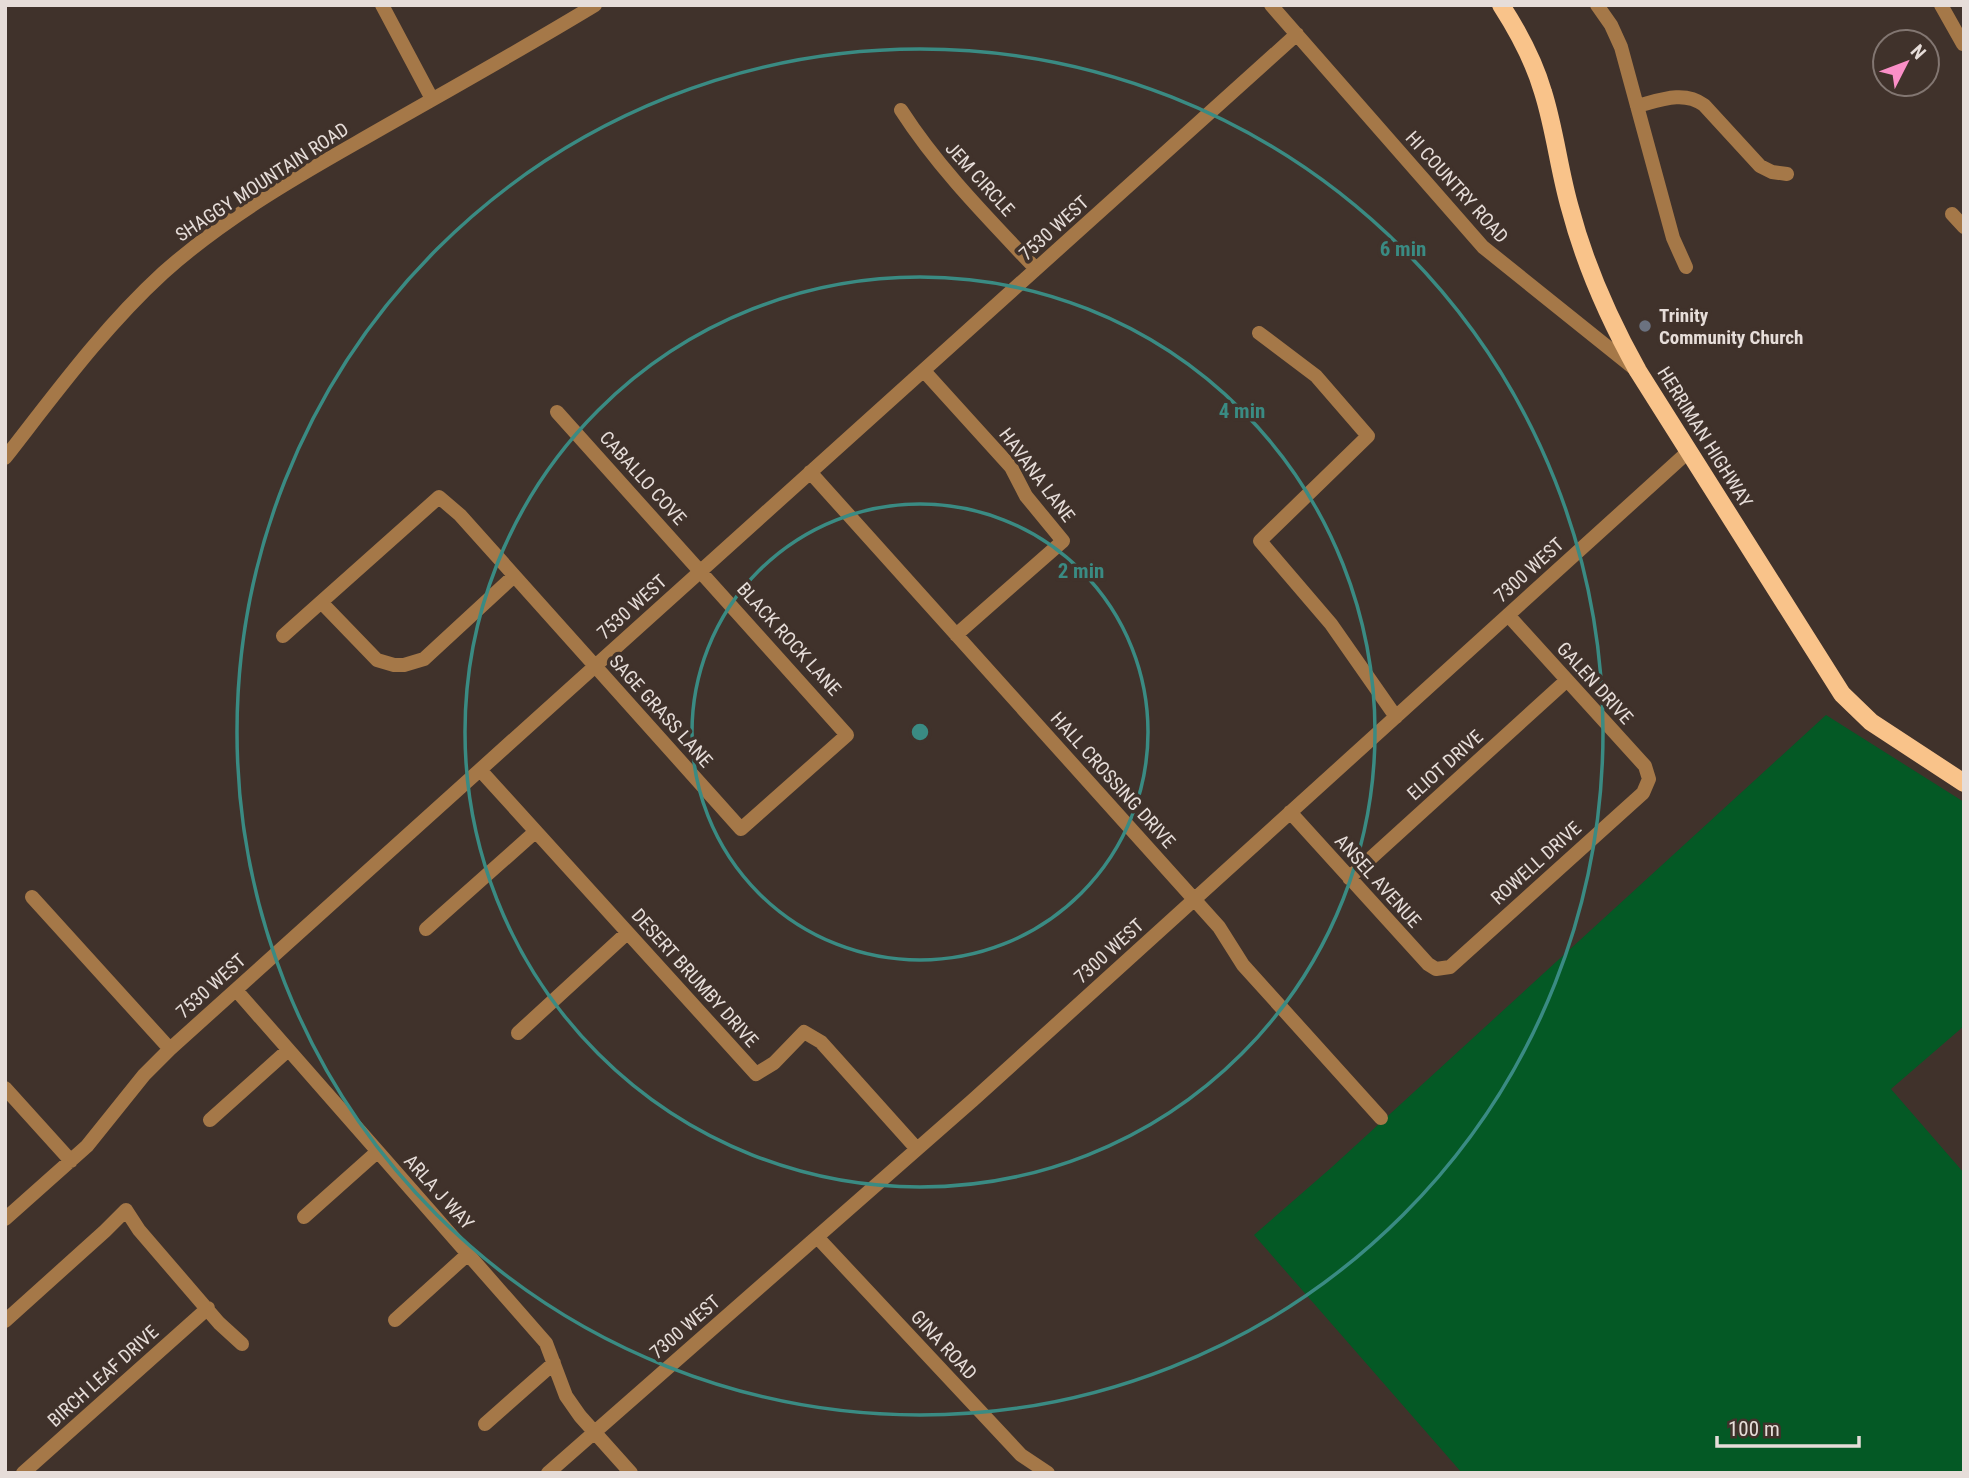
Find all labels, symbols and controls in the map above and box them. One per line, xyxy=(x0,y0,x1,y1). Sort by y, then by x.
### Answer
north arrow xyxy=(1871,28,1941,98)
text: N xyxy=(1906,40,1931,64)
street label: SHAGGY MOUNTAIN ROAD xyxy=(171,117,353,247)
street label: HI COUNTRY ROAD xyxy=(1401,126,1513,248)
street label: JEM CIRCLE xyxy=(941,137,1019,221)
street label: 7530 WEST xyxy=(1015,191,1094,265)
text: 6 min xyxy=(1380,237,1426,261)
place label: Trinity Community Church xyxy=(1659,304,1803,349)
marker: Trinity Community Church xyxy=(1637,318,1653,334)
street label: HERRIMAN HIGHWAY xyxy=(1652,362,1758,512)
text: 4 min xyxy=(1219,399,1265,423)
street label: HAVANA LANE xyxy=(994,423,1080,527)
street label: CABALLO COVE xyxy=(595,426,691,530)
street label: 7300 WEST xyxy=(1490,533,1569,607)
text: 2 min xyxy=(1058,559,1104,583)
street label: 7530 WEST xyxy=(593,570,672,644)
street label: BLACK ROCK LANE xyxy=(732,578,846,700)
street label: GALEN DRIVE xyxy=(1552,637,1638,729)
street label: SAGE GRASS LANE xyxy=(604,650,718,772)
street label: HALL CROSSING DRIVE xyxy=(1046,707,1180,853)
centre of rings xyxy=(908,720,932,744)
street label: ELIOT DRIVE xyxy=(1402,725,1488,805)
street label: ROWELL DRIVE xyxy=(1486,816,1586,910)
street label: ANSEL AVENUE xyxy=(1330,830,1426,932)
street label: DESERT BRUMBY DRIVE xyxy=(627,904,763,1052)
street label: 7300 WEST xyxy=(1070,914,1149,988)
street label: 7530 WEST xyxy=(172,949,251,1023)
street label: ARLA J WAY xyxy=(399,1150,479,1234)
street label: 7300 WEST xyxy=(645,1290,725,1364)
street label: GINA ROAD xyxy=(906,1306,982,1384)
street label: BIRCH LEAF DRIVE xyxy=(43,1320,163,1432)
scale bar xyxy=(1717,1404,1859,1448)
text: 100 m xyxy=(1728,1417,1780,1441)

